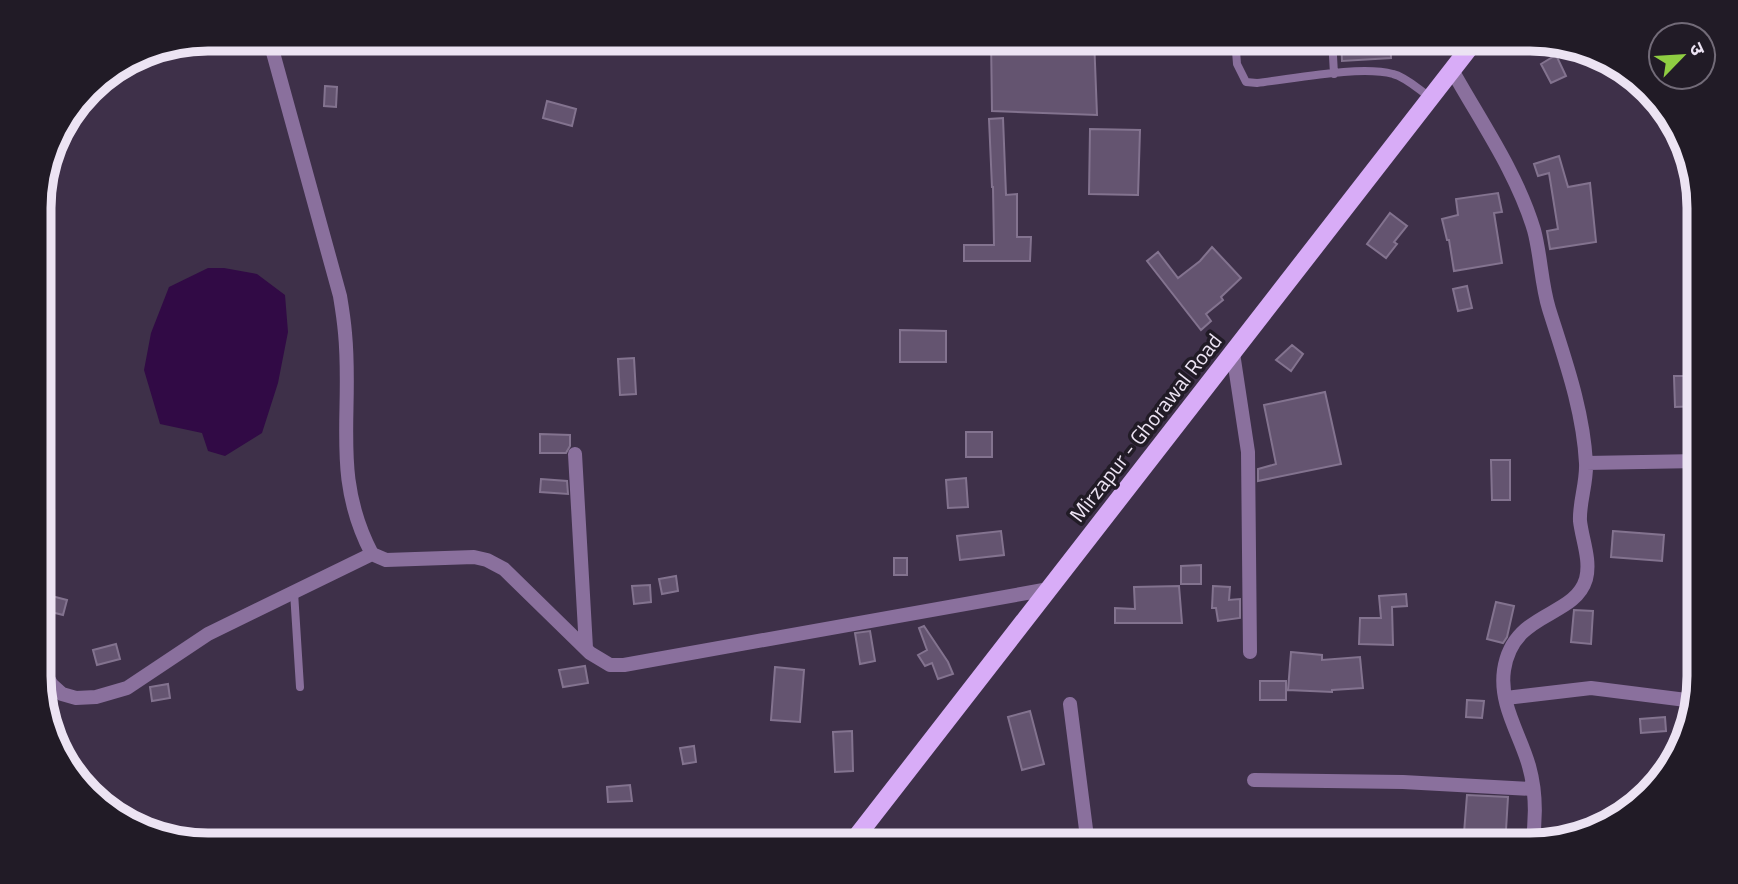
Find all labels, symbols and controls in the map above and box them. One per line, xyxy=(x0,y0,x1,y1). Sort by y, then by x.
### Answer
north arrow xyxy=(1647,21,1717,91)
text: उ xyxy=(1682,37,1714,61)
street label: Mirzapur - Ghorawal Road xyxy=(1061,326,1229,529)

